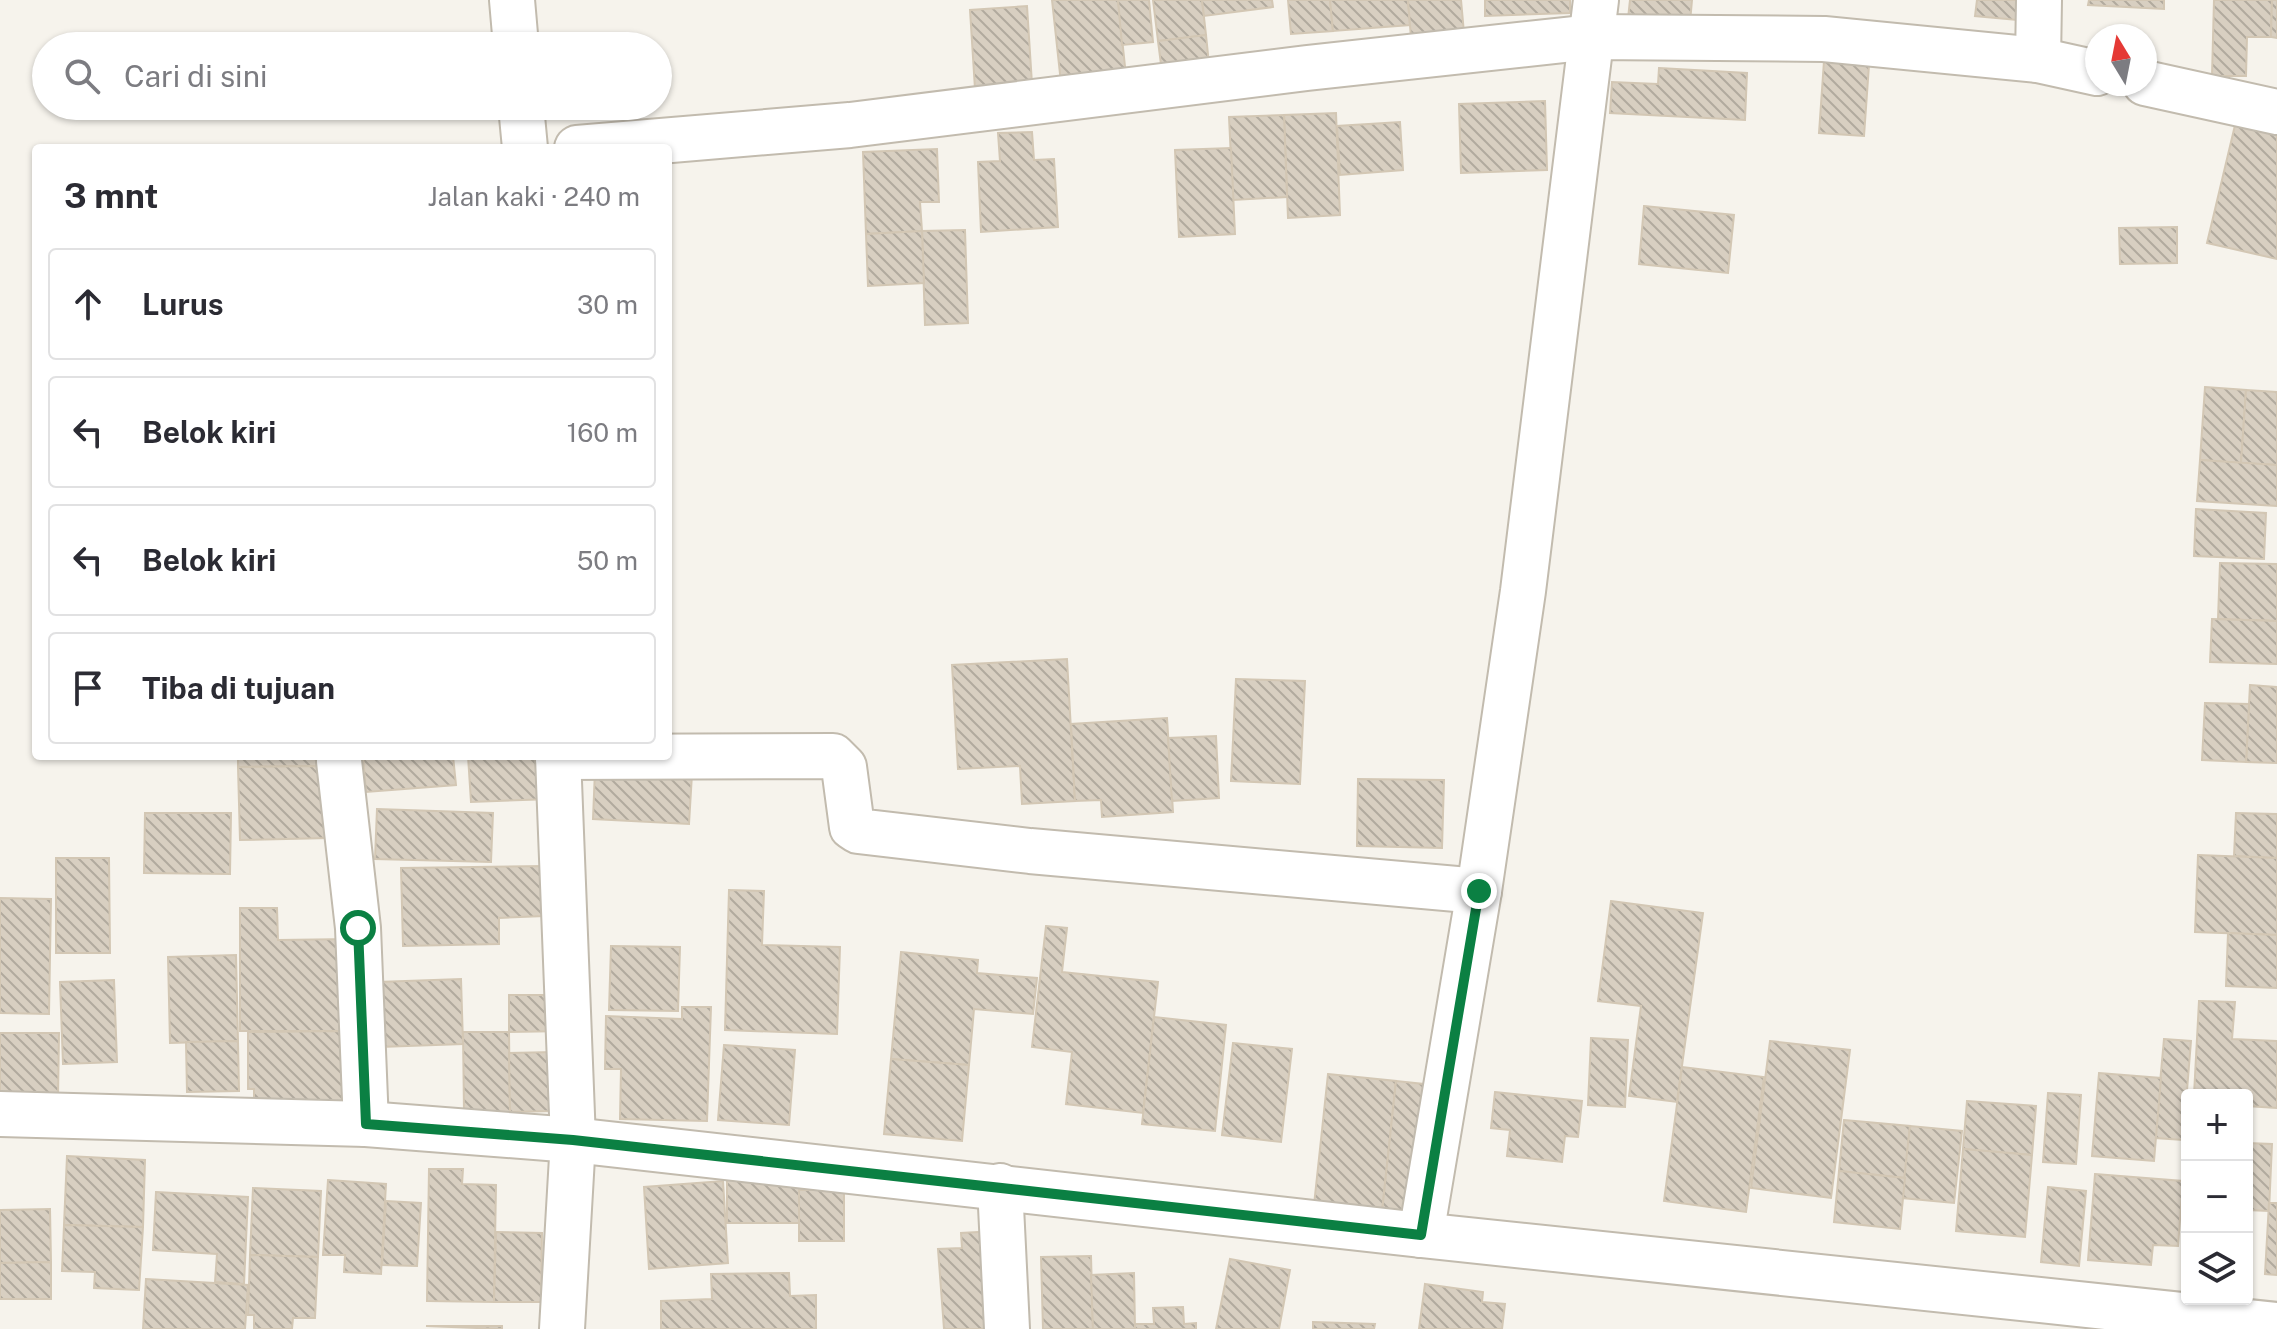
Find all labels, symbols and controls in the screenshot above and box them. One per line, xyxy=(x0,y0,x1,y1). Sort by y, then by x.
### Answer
north arrow xyxy=(2085,24,2157,96)
search box xyxy=(32,32,672,120)
icon: search xyxy=(60,54,104,98)
text: Cari di sini xyxy=(124,58,267,94)
text: 3 mnt xyxy=(64,176,158,216)
text: Jalan kaki · 240 m xyxy=(427,181,640,212)
icon: ahead xyxy=(66,282,110,326)
text: Lurus xyxy=(142,286,224,322)
text: 30 m xyxy=(577,289,638,320)
icon: left xyxy=(66,410,110,454)
text: Belok kiri xyxy=(142,414,276,450)
text: 160 m xyxy=(567,417,638,448)
icon: left xyxy=(66,538,110,582)
text: Belok kiri xyxy=(142,542,276,578)
text: 50 m xyxy=(577,545,638,576)
icon: arrive xyxy=(66,666,110,710)
text: Tiba di tujuan xyxy=(142,670,335,706)
route end xyxy=(1461,873,1497,909)
route start xyxy=(340,910,376,946)
map controls xyxy=(2181,1089,2253,1305)
button: + xyxy=(2181,1089,2253,1161)
button: − xyxy=(2181,1161,2253,1233)
button: layers xyxy=(2181,1233,2253,1305)

